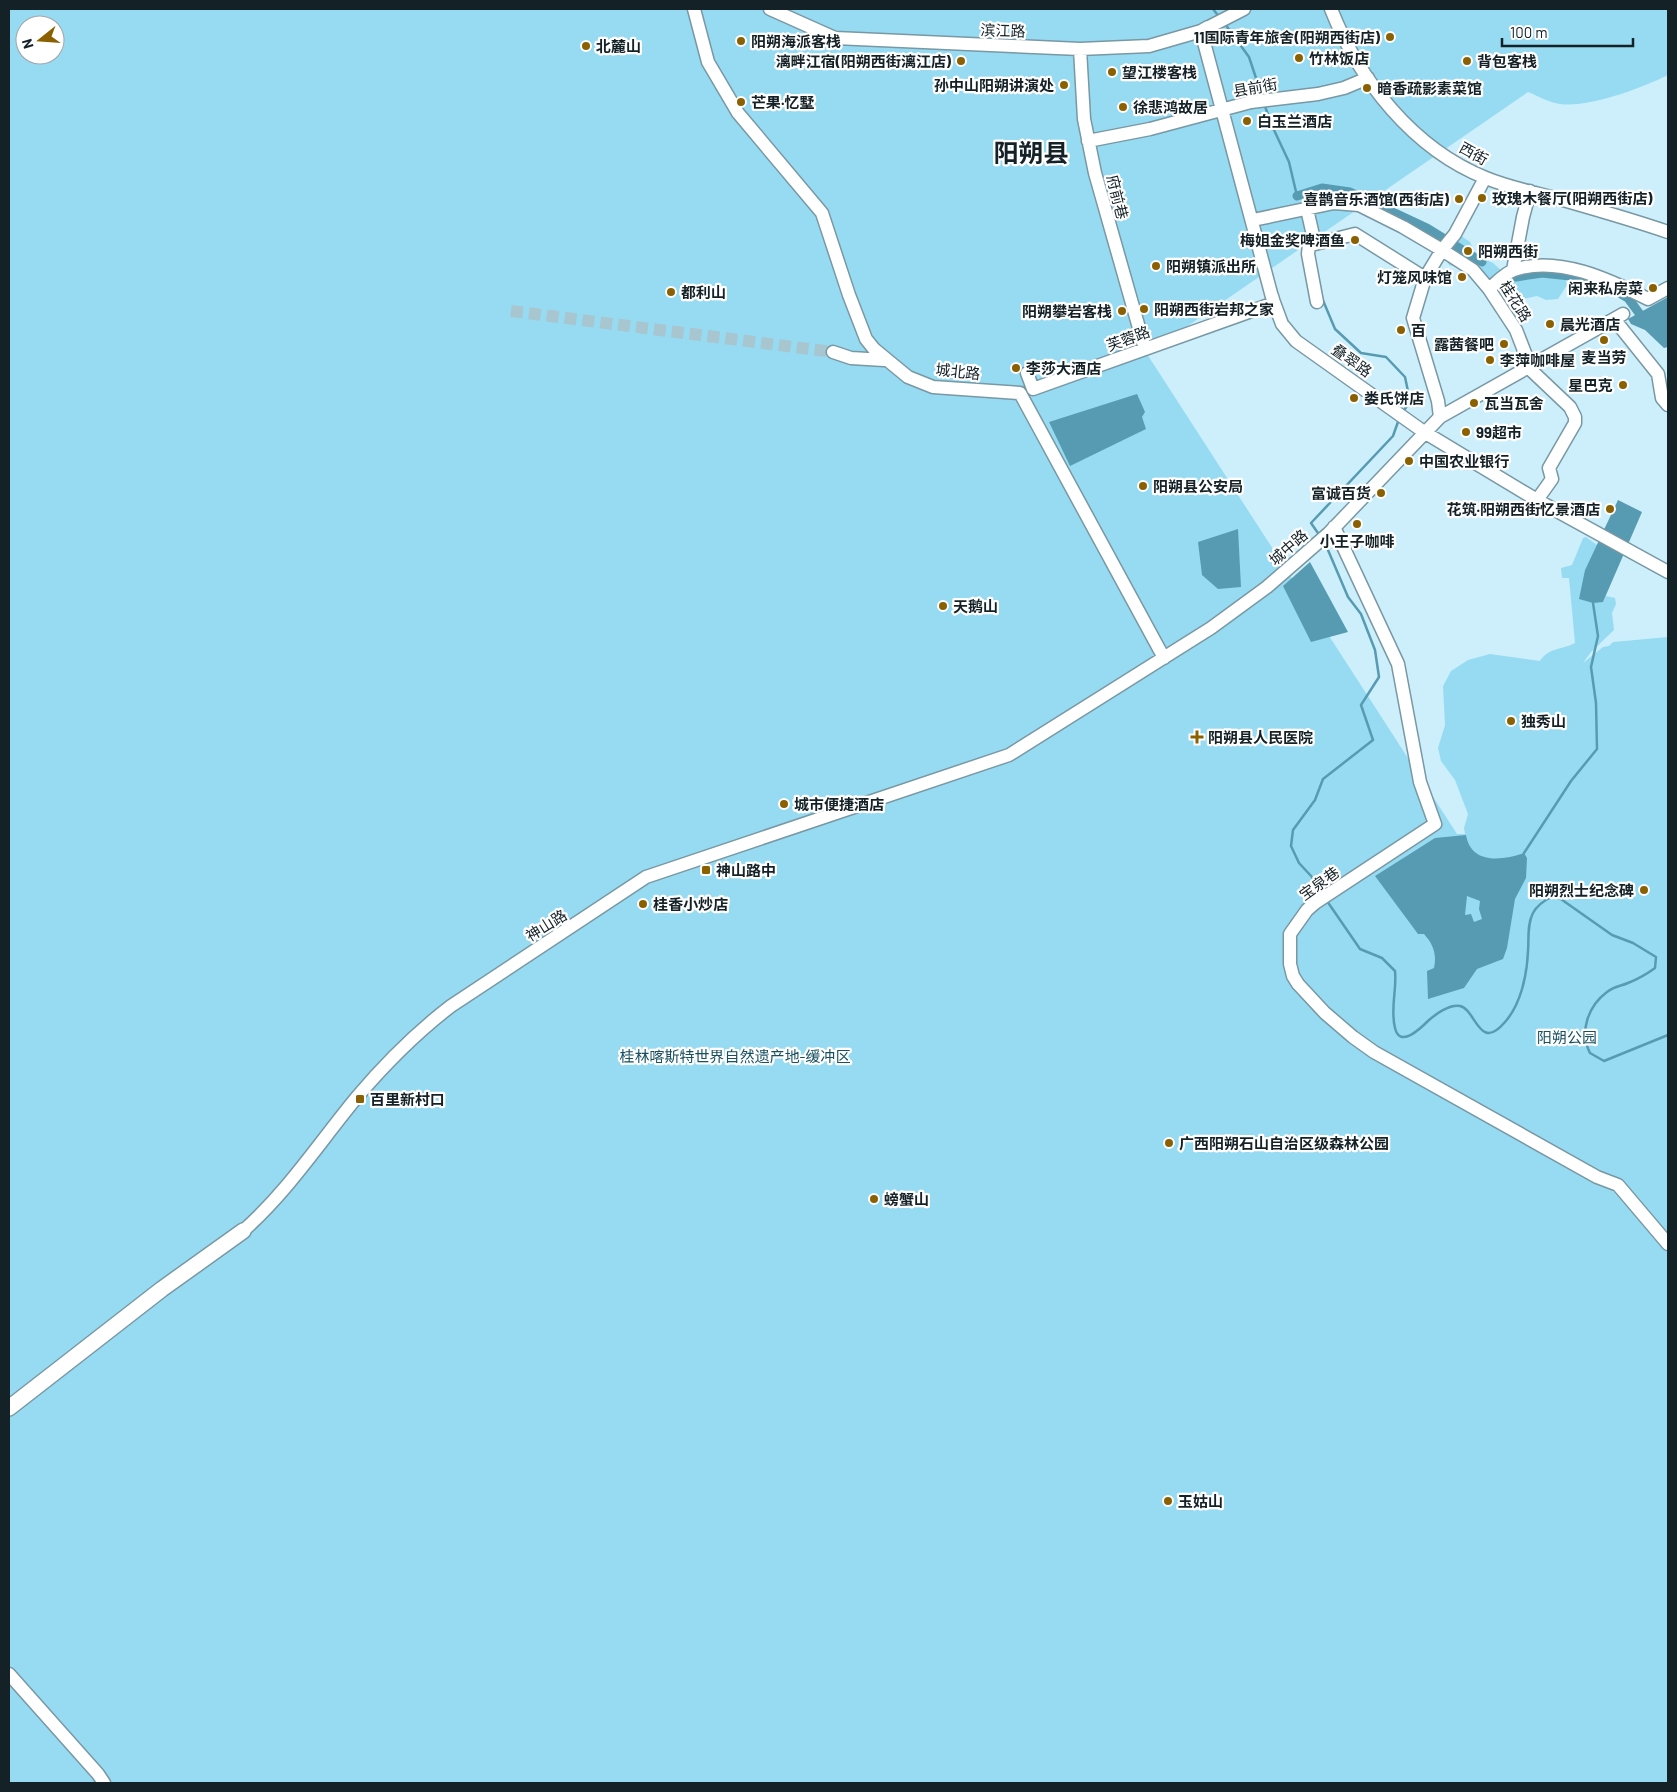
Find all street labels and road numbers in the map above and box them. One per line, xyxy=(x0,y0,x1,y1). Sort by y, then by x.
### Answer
street label: 滨江路 xyxy=(980,20,1026,40)
street label: 县前街 xyxy=(1231,74,1279,100)
street label: 西街 xyxy=(1457,138,1491,168)
street label: 府前巷 xyxy=(1104,173,1132,221)
street label: 桂花路 xyxy=(1496,277,1536,325)
street label: 芙蓉路 xyxy=(1104,322,1152,354)
street label: 叠翠路 xyxy=(1328,340,1376,380)
street label: 城北路 xyxy=(935,360,981,382)
street label: 城中路 xyxy=(1265,525,1311,569)
street label: 宝泉巷 xyxy=(1296,862,1342,904)
street label: 神山路 xyxy=(522,905,570,945)

